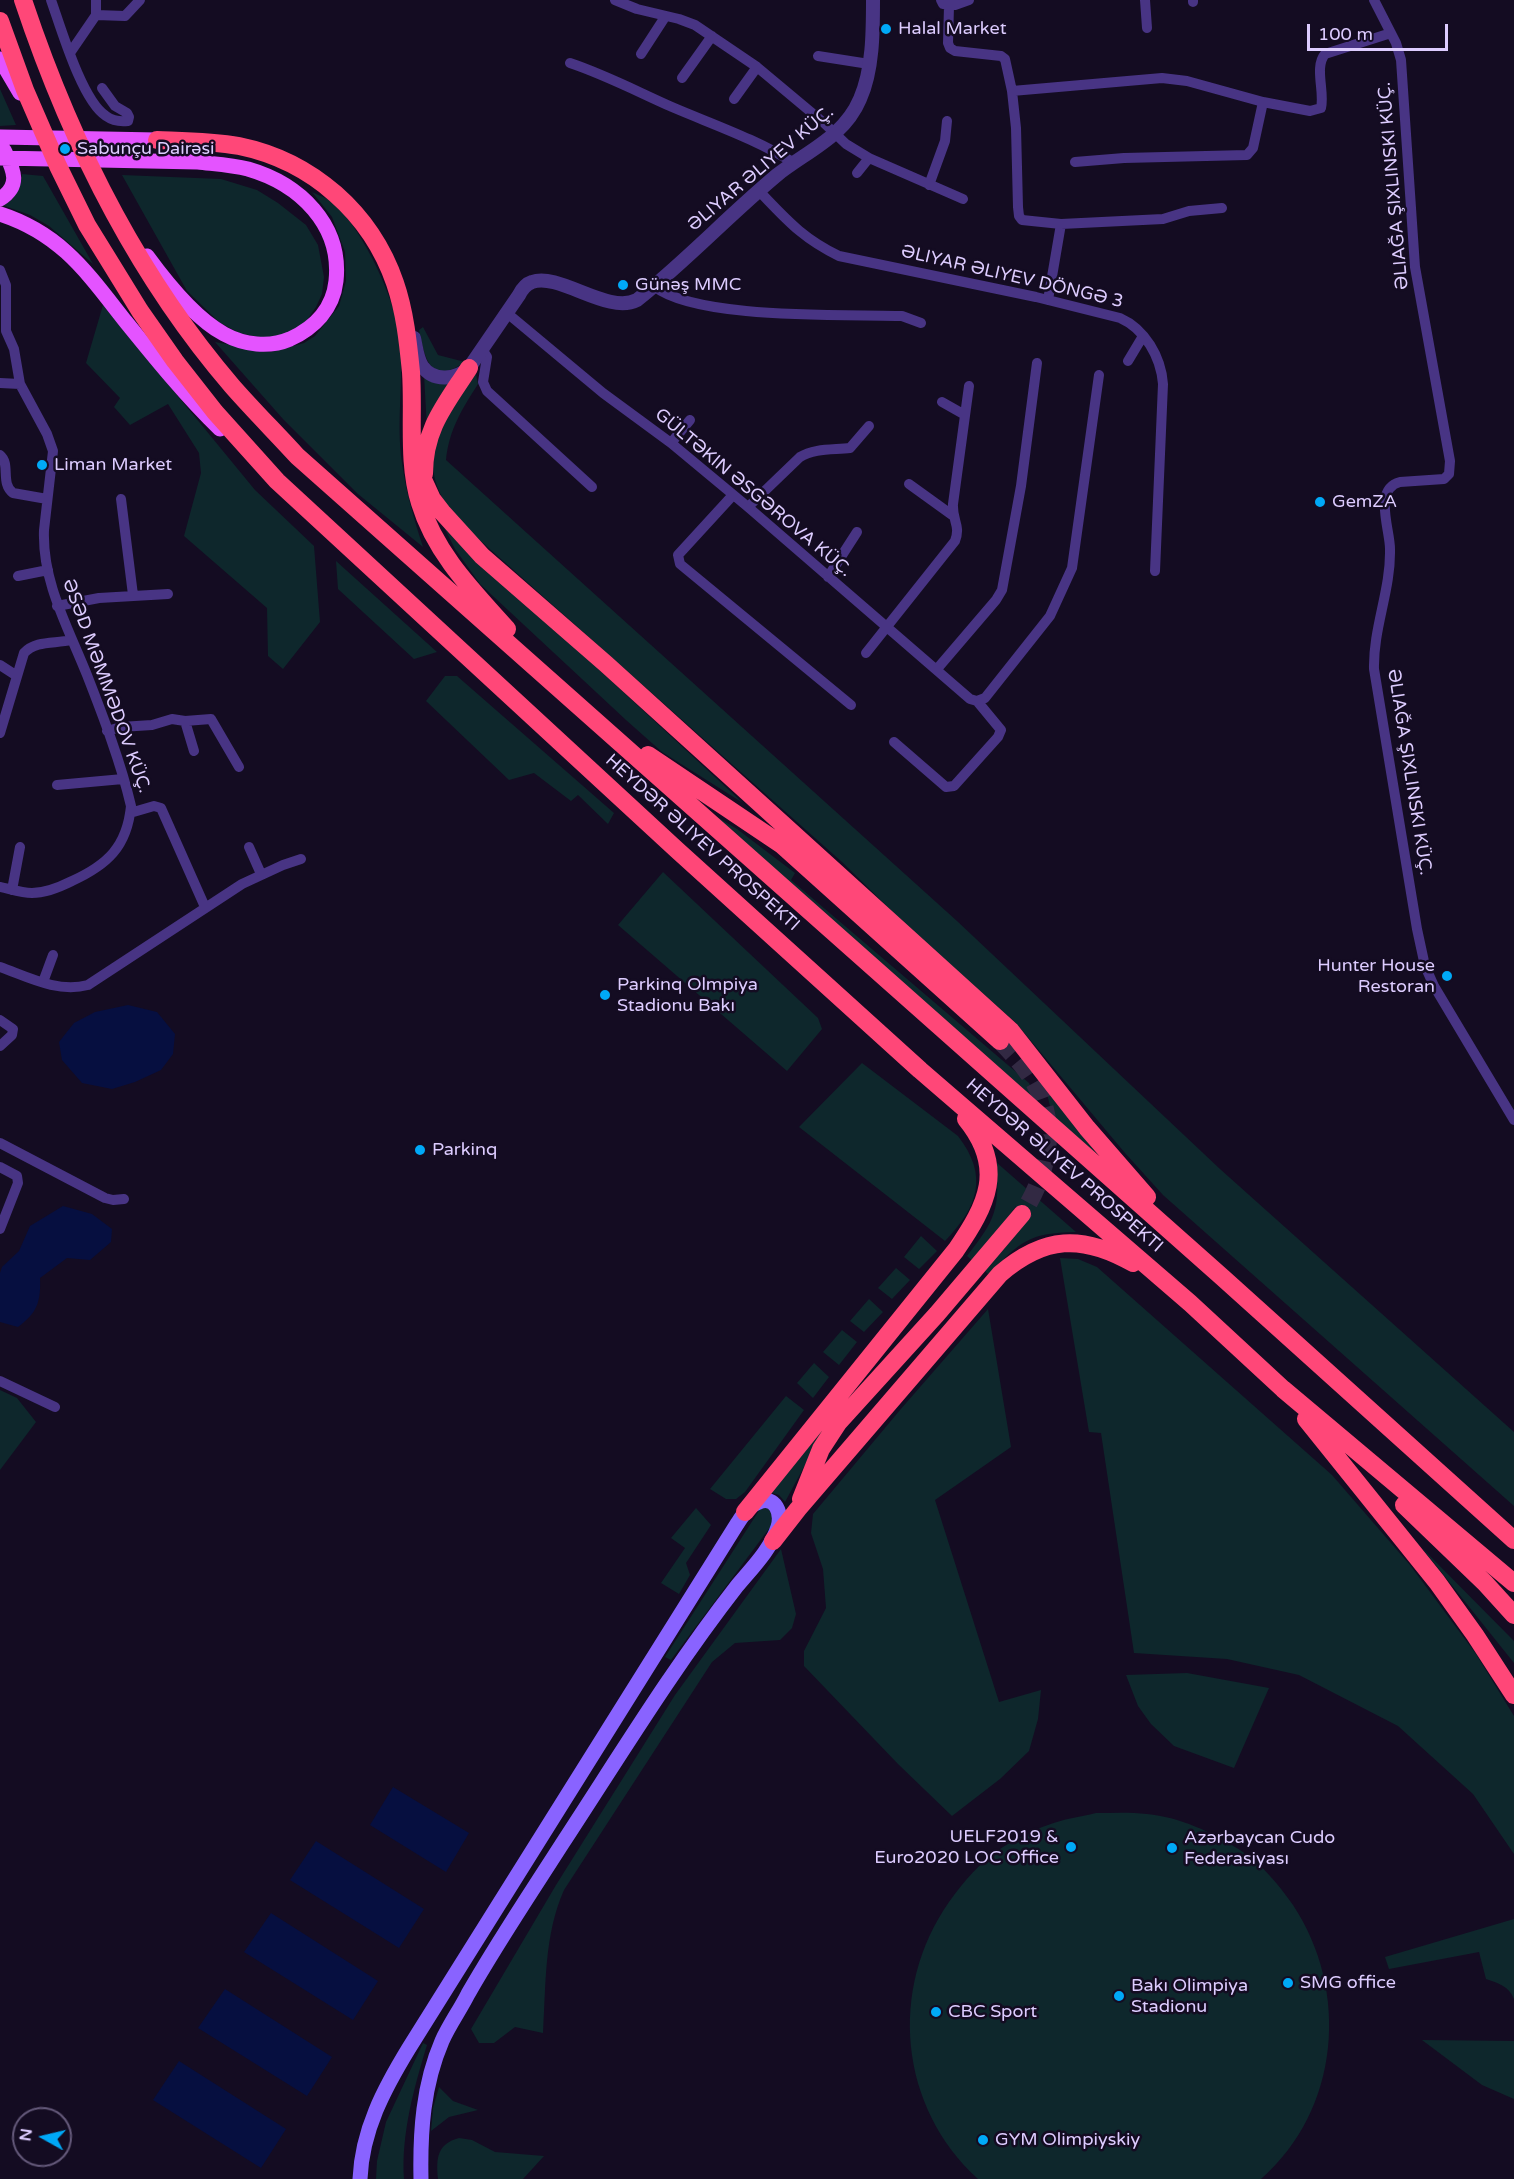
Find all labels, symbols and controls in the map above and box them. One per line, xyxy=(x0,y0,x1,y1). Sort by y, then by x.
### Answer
scale bar xyxy=(1310,12,1451,50)
place label: Halal Market xyxy=(898,18,1007,40)
marker: Halal Market xyxy=(879,22,893,36)
text: 100 m xyxy=(1318,23,1373,45)
street label: ƏLIAĞA ŞIXLINSKI KÜÇ. xyxy=(1374,81,1414,291)
street label: ƏLIYAR ƏLIYEV KÜÇ. xyxy=(684,102,838,236)
place label: Sabunçu Dairəsi xyxy=(77,138,215,160)
marker: Sabunçu Dairəsi xyxy=(58,142,72,156)
street label: ƏLIYAR ƏLIYEV DÖNGƏ 3 xyxy=(899,241,1125,313)
place label: Günəş MMC xyxy=(635,274,741,296)
marker: Günəş MMC xyxy=(616,278,630,292)
street label: GÜLTƏKIN ƏSGƏROVA KÜÇ. xyxy=(650,404,856,582)
place label: Liman Market xyxy=(54,454,172,476)
marker: Liman Market xyxy=(35,458,49,472)
place label: GemZA xyxy=(1332,491,1397,513)
marker: GemZA xyxy=(1313,495,1327,509)
street label: ƏSƏD MƏMMƏDOV KÜÇ. xyxy=(57,576,155,796)
street label: ƏLIAĞA ŞIXLINSKI KÜÇ. xyxy=(1382,667,1436,877)
street label: HEYDƏR ƏLIYEV PROSPEKTI xyxy=(600,750,804,936)
place label: Hunter House Restoran xyxy=(1317,955,1435,998)
marker: Hunter House Restoran xyxy=(1440,969,1454,983)
place label: Parkinq Olmpiya Stadionu Bakı xyxy=(617,974,758,1016)
marker: Parkinq Olmpiya Stadionu Bakı xyxy=(598,988,612,1002)
street label: HEYDƏR ƏLIYEV PROSPEKTI xyxy=(961,1074,1167,1258)
place label: Parkinq xyxy=(432,1139,497,1161)
marker: Parkinq xyxy=(413,1143,427,1157)
place label: UELF2019 & Euro2020 LOC Office xyxy=(874,1826,1059,1868)
place label: Azərbaycan Cudo Federasiyası xyxy=(1184,1827,1335,1870)
marker: UELF2019 & Euro2020 LOC Office xyxy=(1064,1840,1078,1854)
marker: Azərbaycan Cudo Federasiyası xyxy=(1165,1841,1179,1855)
place label: SMG office xyxy=(1300,1972,1396,1994)
place label: Bakı Olimpiya Stadionu xyxy=(1131,1975,1248,2018)
marker: SMG office xyxy=(1281,1976,1295,1990)
marker: Bakı Olimpiya Stadionu xyxy=(1112,1989,1126,2003)
place label: CBC Sport xyxy=(948,2001,1037,2023)
marker: CBC Sport xyxy=(929,2005,943,2019)
north arrow xyxy=(12,2107,72,2167)
text: N xyxy=(15,2127,37,2143)
place label: GYM Olimpiyskiy xyxy=(995,2129,1140,2151)
marker: GYM Olimpiyskiy xyxy=(976,2133,990,2147)

